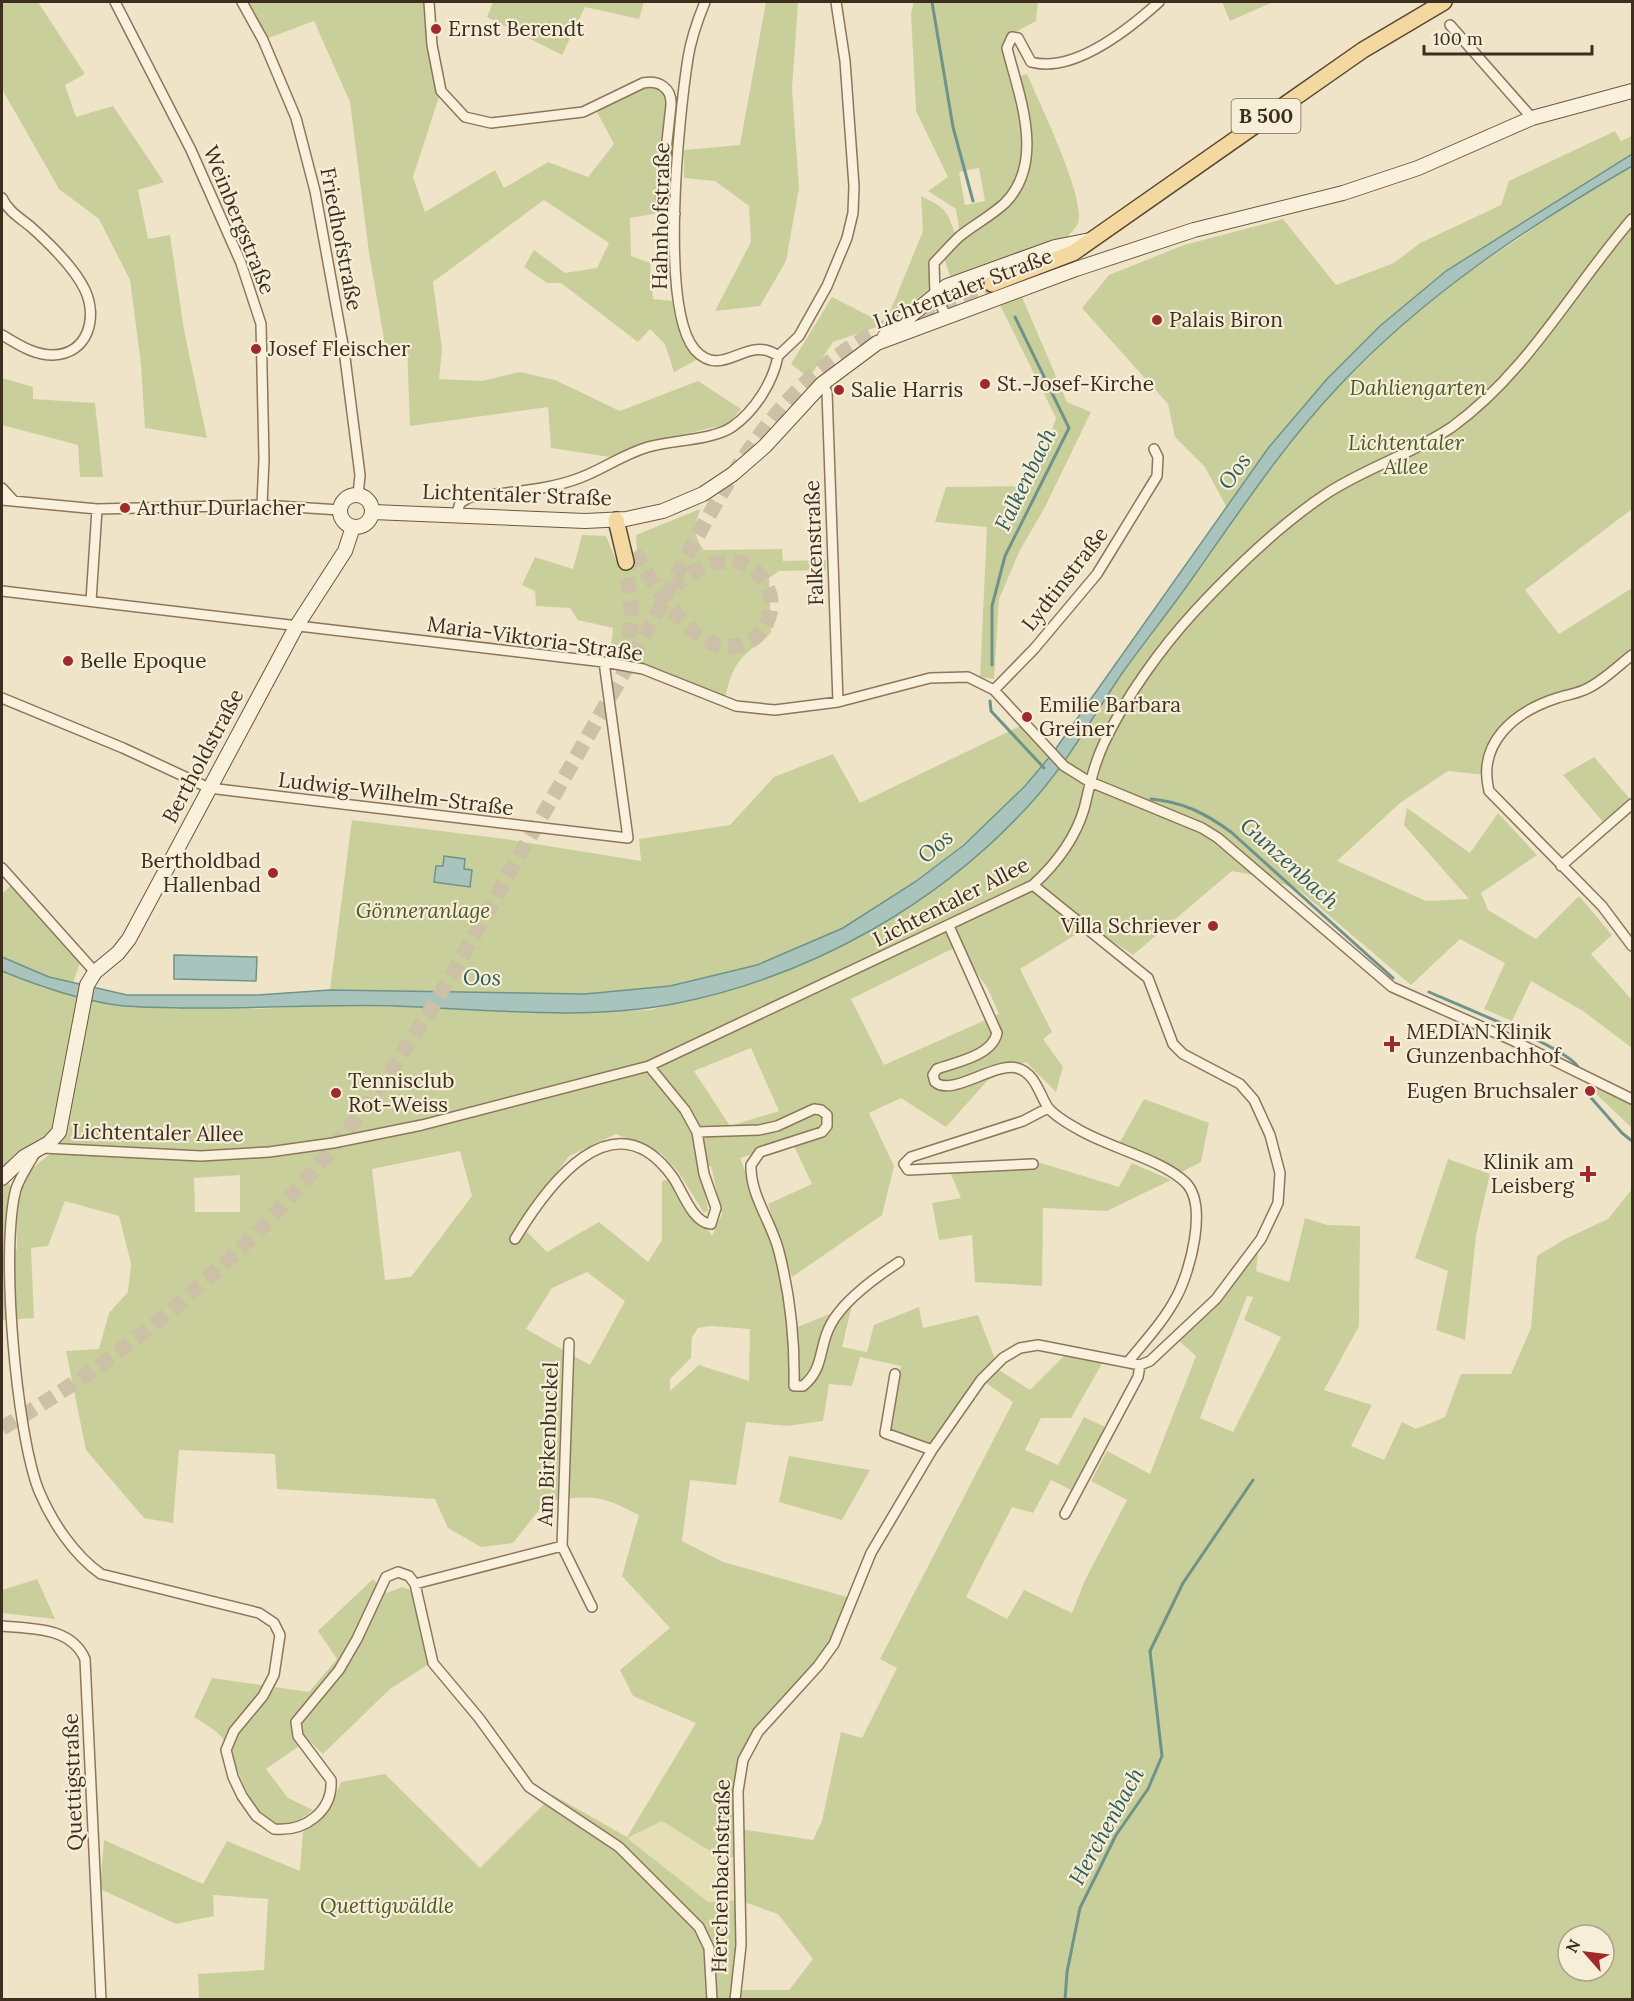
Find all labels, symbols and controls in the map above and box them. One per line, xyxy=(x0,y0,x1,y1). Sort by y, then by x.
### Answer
place label: Ernst Berendt xyxy=(448,15,585,42)
scale bar xyxy=(1424,18,1592,56)
marker: Ernst Berendt xyxy=(429,22,443,36)
text: 100 m xyxy=(1433,27,1483,50)
road number: B 500 xyxy=(1232,99,1300,133)
street label: Weinbergstraße xyxy=(197,142,282,298)
street label: Hahnhofstraße xyxy=(646,142,675,290)
street label: Friedhofstraße xyxy=(314,165,369,313)
street label: Lichtentaler Straße xyxy=(869,242,1056,335)
place label: Palais Biron xyxy=(1169,306,1283,333)
marker: Palais Biron xyxy=(1150,313,1164,327)
place label: Josef Fleischer xyxy=(267,335,410,362)
marker: Josef Fleischer xyxy=(249,342,263,356)
place label: St.-Josef-Kirche xyxy=(997,370,1154,397)
park label: Dahliengarten xyxy=(1349,374,1487,401)
place label: Salie Harris xyxy=(851,376,963,403)
marker: St.-Josef-Kirche xyxy=(978,377,992,391)
marker: Salie Harris xyxy=(832,383,846,397)
water label: Falkenbach xyxy=(988,423,1062,535)
park label: Lichtentaler Allee xyxy=(1348,429,1464,480)
water label: Oos xyxy=(1211,447,1257,495)
street label: Lichtentaler Straße xyxy=(422,478,612,511)
street label: Falkenstraße xyxy=(798,480,829,606)
place label: Arthur Durlacher xyxy=(136,494,305,521)
marker: Arthur Durlacher xyxy=(118,501,132,515)
street label: Lydtinstraße xyxy=(1015,521,1114,636)
street label: Maria-Viktoria-Straße xyxy=(425,610,645,667)
place label: Belle Epoque xyxy=(80,647,207,674)
marker: Belle Epoque xyxy=(61,654,75,668)
street label: Bertholdstraße xyxy=(156,684,249,828)
place label: Emilie Barbara Greiner xyxy=(1039,691,1181,742)
marker: Emilie Barbara Greiner xyxy=(1020,710,1034,724)
street label: Ludwig-Wilhelm-Straße xyxy=(277,766,515,821)
water label: Gunzenbach xyxy=(1235,811,1346,915)
water label: Oos xyxy=(911,823,959,869)
place label: Bertholdbad Hallenbad xyxy=(140,847,261,898)
street label: Lichtentaler Allee xyxy=(868,851,1033,953)
marker: Bertholdbad Hallenbad xyxy=(266,866,280,880)
park label: Gönneranlage xyxy=(356,897,490,924)
place label: Villa Schriever xyxy=(1060,912,1201,939)
marker: Villa Schriever xyxy=(1206,919,1220,933)
water label: Oos xyxy=(463,963,501,991)
place label: MEDIAN Klinik Gunzenbachhof xyxy=(1406,1018,1563,1069)
marker: MEDIAN Klinik Gunzenbachhof xyxy=(1383,1035,1401,1053)
place label: Tennisclub Rot-Weiss xyxy=(348,1067,455,1118)
place label: Eugen Bruchsaler xyxy=(1406,1077,1578,1104)
marker: Eugen Bruchsaler xyxy=(1583,1084,1597,1098)
marker: Tennisclub Rot-Weiss xyxy=(329,1086,343,1100)
street label: Lichtentaler Allee xyxy=(72,1118,244,1147)
place label: Klinik am Leisberg xyxy=(1483,1148,1574,1199)
marker: Klinik am Leisberg xyxy=(1579,1165,1597,1183)
street label: Am Birkenbuckel xyxy=(531,1361,564,1528)
street label: Quettigstraße xyxy=(57,1713,88,1851)
water label: Herchenbach xyxy=(1062,1762,1150,1890)
street label: Herchenbachstraße xyxy=(705,1779,736,1973)
park label: Quettigwäldle xyxy=(320,1892,454,1919)
north arrow xyxy=(1556,1923,1616,1983)
text: N xyxy=(1561,1936,1584,1956)

